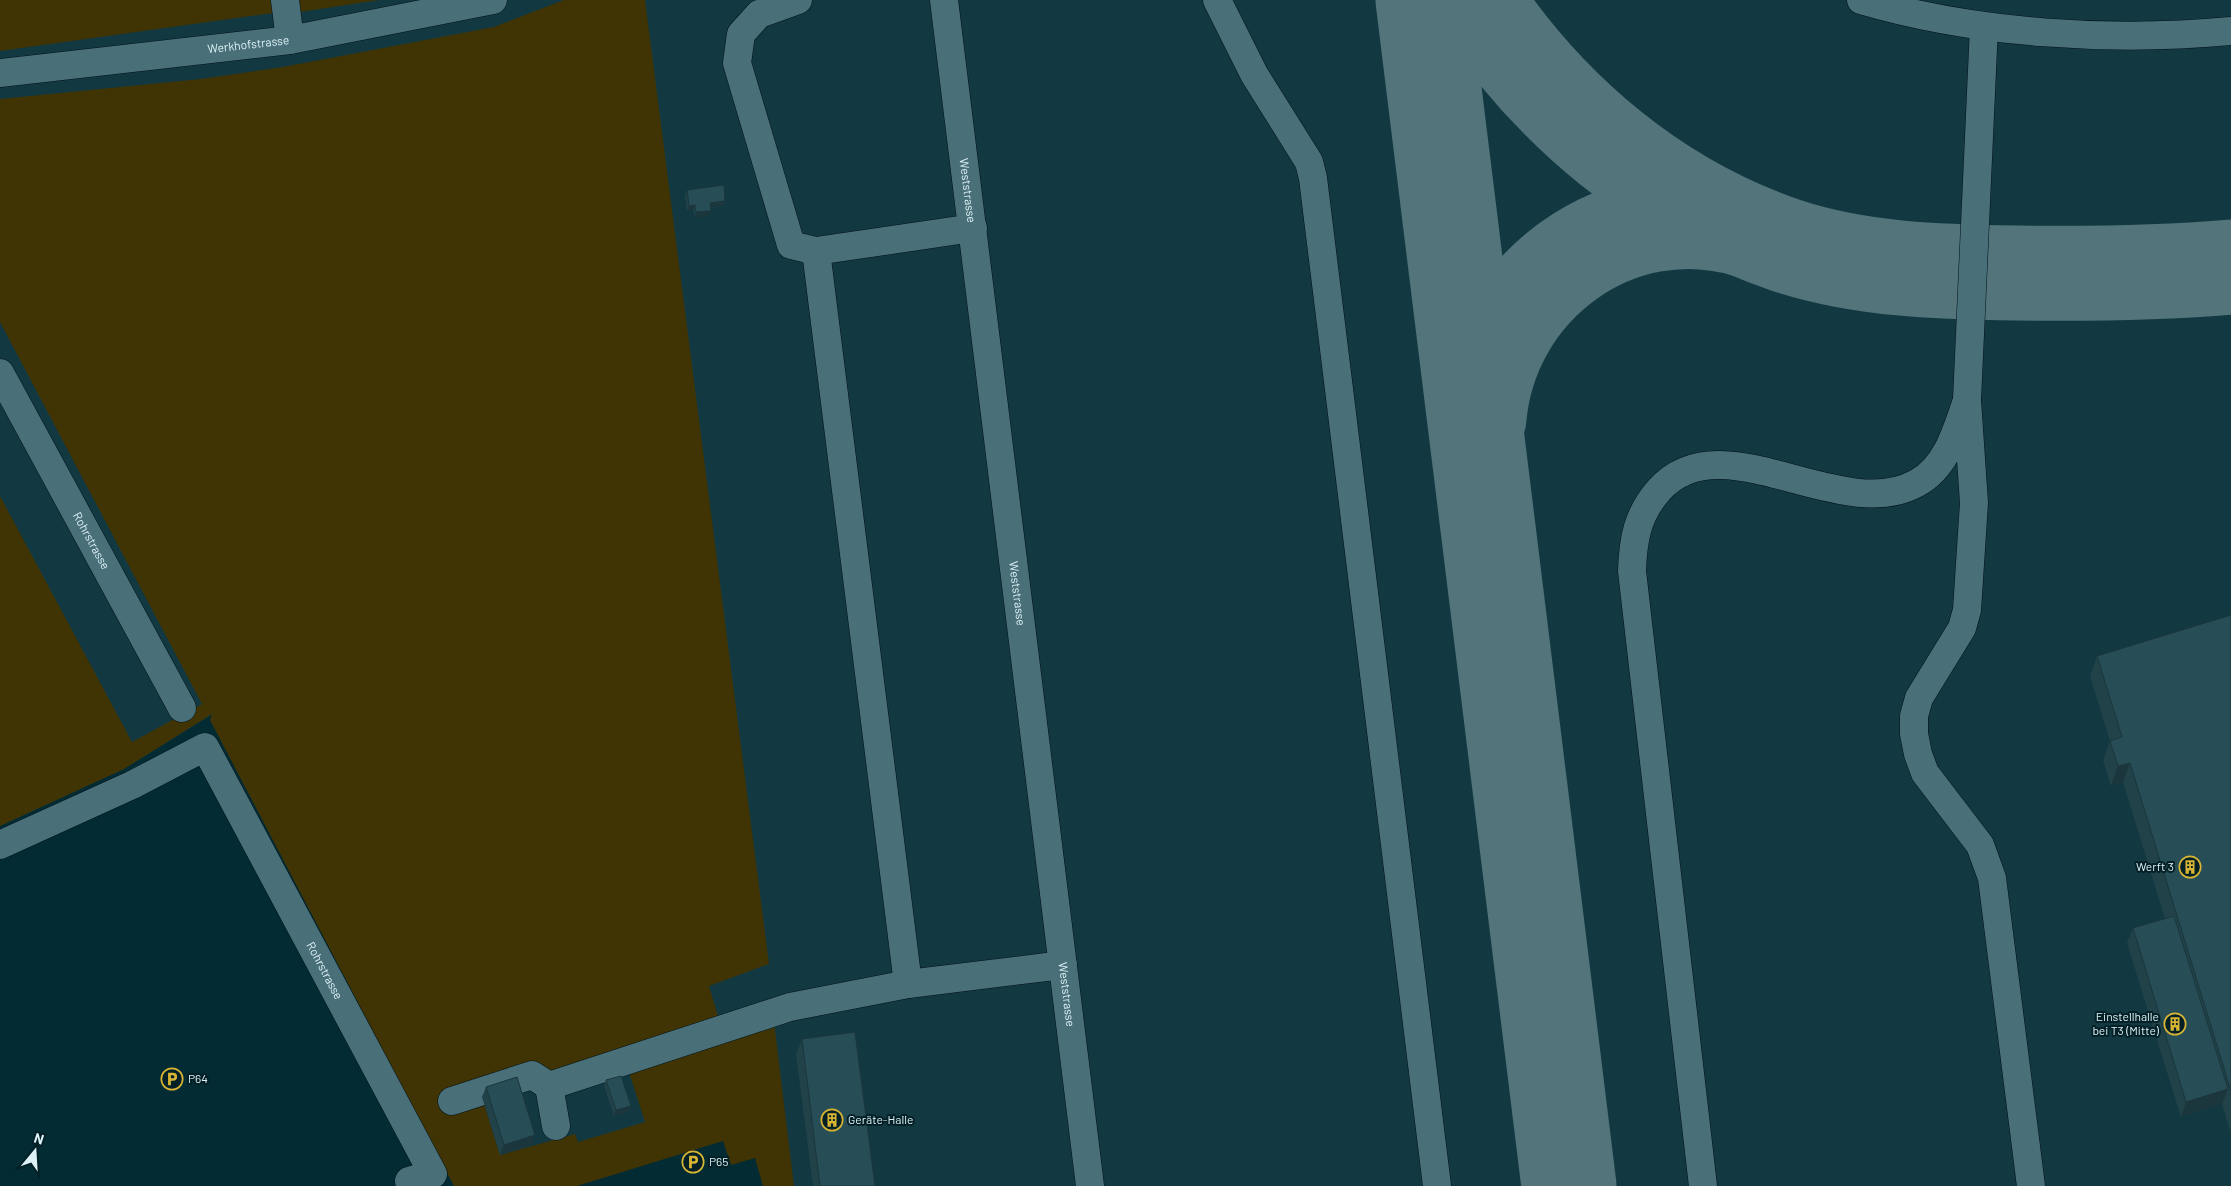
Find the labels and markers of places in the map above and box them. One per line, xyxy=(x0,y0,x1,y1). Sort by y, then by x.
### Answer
building icon: Werft 3 xyxy=(2178,855,2202,879)
place label: Werft 3 xyxy=(2136,859,2174,873)
place label: Einstellhalle bei T3 (Mitte) xyxy=(2092,1009,2160,1037)
building icon: Einstellhalle bei T3 (Mitte) xyxy=(2163,1012,2187,1036)
parking icon: P64 xyxy=(160,1067,184,1091)
place label: P64 xyxy=(188,1071,208,1085)
building icon: Geräte-Halle xyxy=(820,1108,844,1132)
place label: Geräte-Halle xyxy=(848,1112,913,1126)
parking icon: P65 xyxy=(681,1150,705,1174)
place label: P65 xyxy=(709,1154,728,1168)

